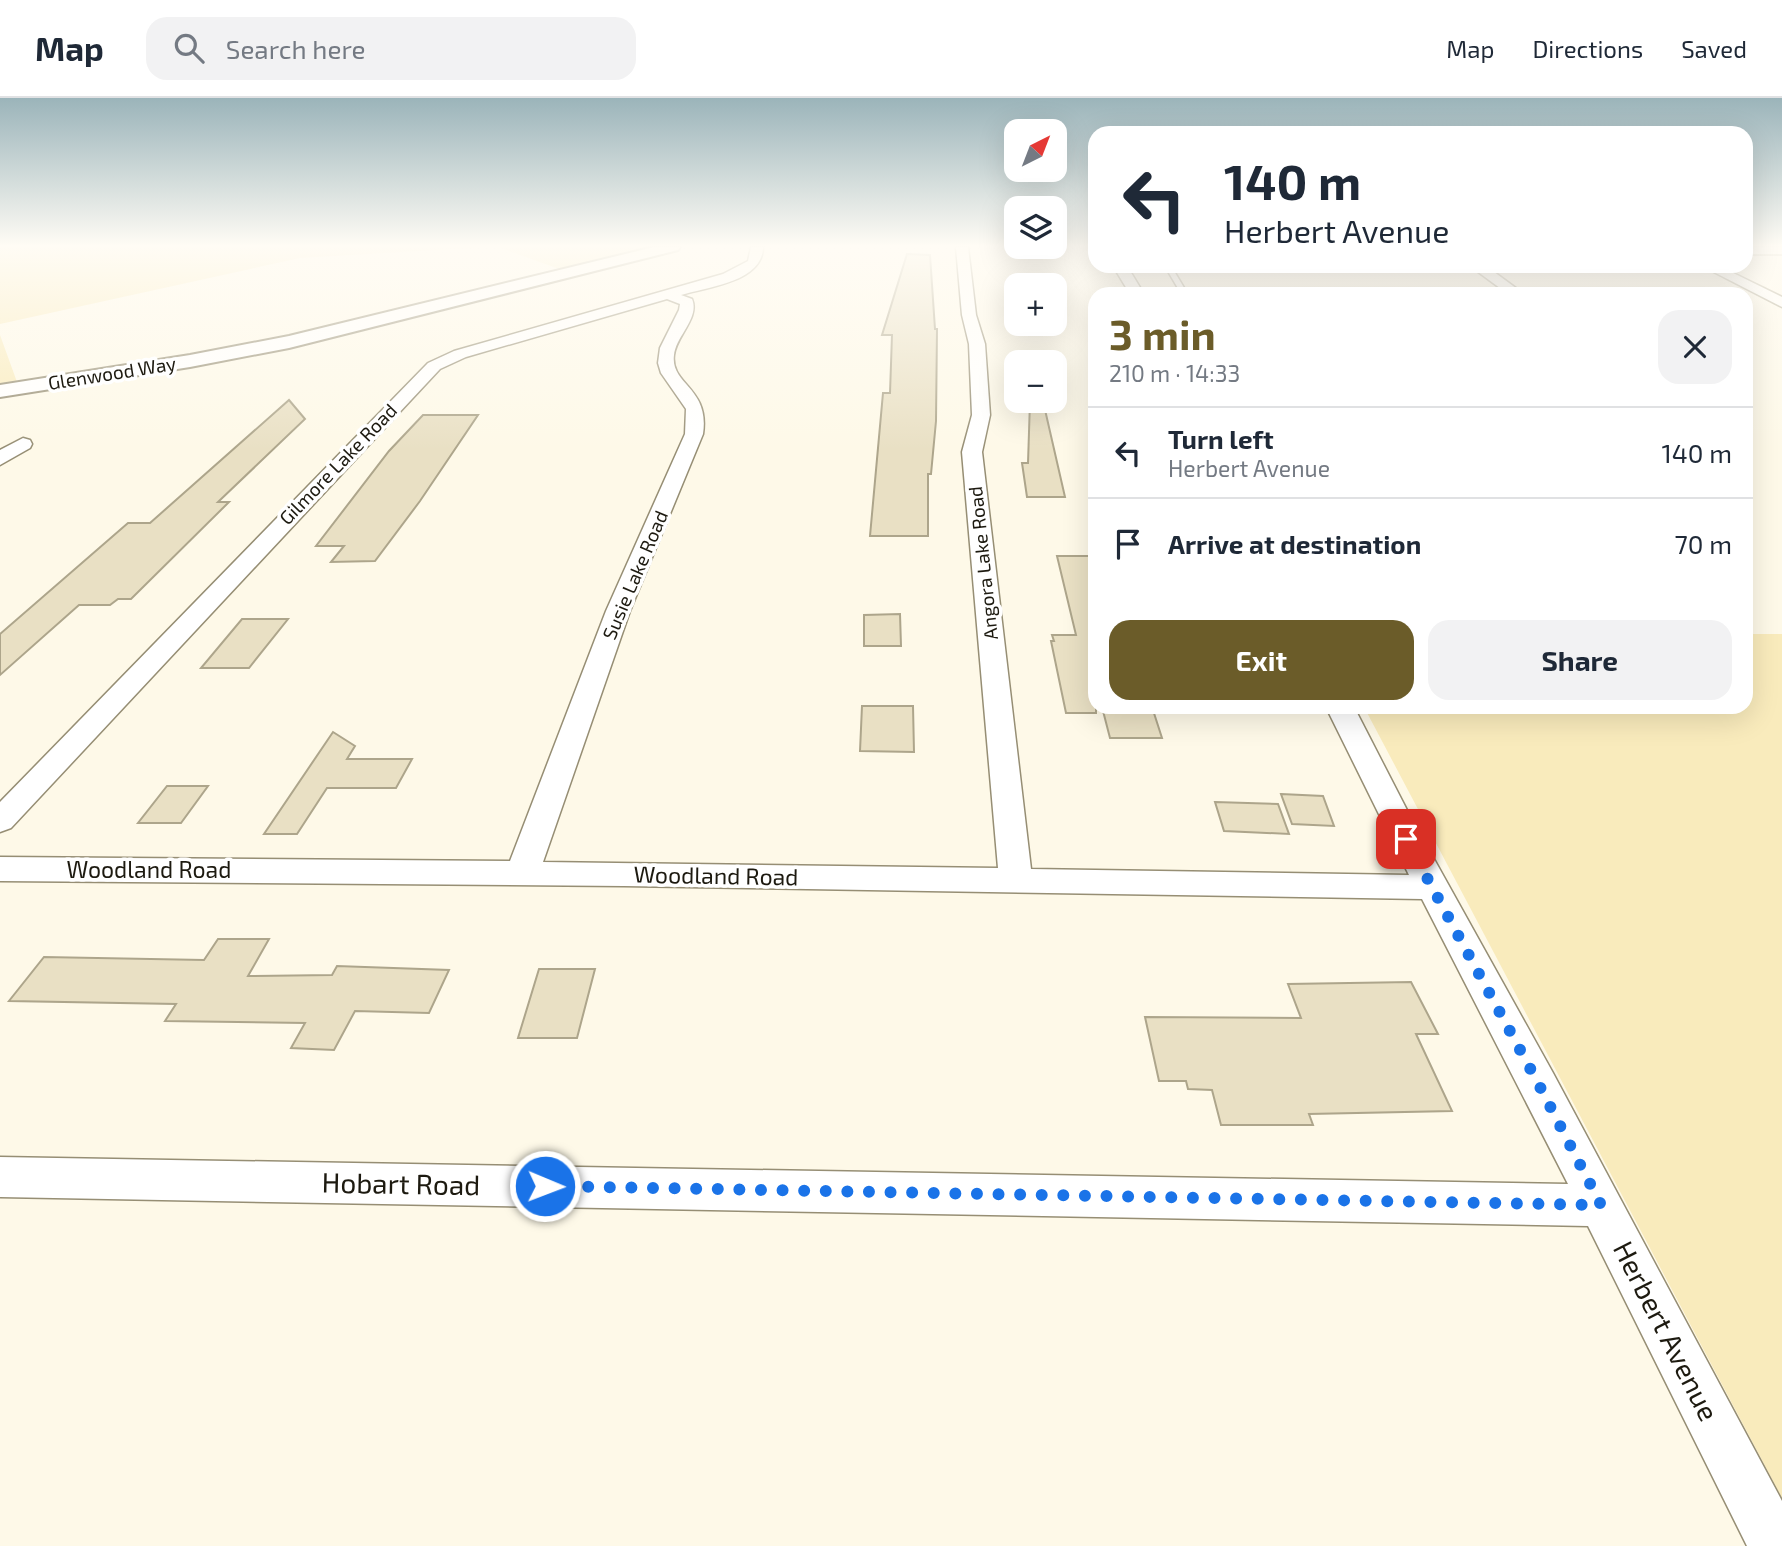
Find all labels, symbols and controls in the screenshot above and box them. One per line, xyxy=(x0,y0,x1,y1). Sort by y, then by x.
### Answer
search box xyxy=(146,17,636,80)
text: Map xyxy=(35,28,104,68)
icon: search xyxy=(170,29,208,67)
text: Search here xyxy=(226,33,365,64)
text: Map xyxy=(1446,34,1494,63)
text: Directions xyxy=(1532,34,1643,63)
text: Saved xyxy=(1681,34,1747,63)
north arrow xyxy=(1004,119,1068,182)
map controls xyxy=(1004,119,1067,413)
text: 140 m xyxy=(1224,151,1361,210)
icon: left xyxy=(1109,154,1200,245)
button: layers xyxy=(1004,196,1067,259)
text: Herbert Avenue xyxy=(1224,211,1449,249)
button: + xyxy=(1004,273,1067,336)
text: 3 min xyxy=(1109,308,1216,358)
button: close xyxy=(1658,310,1732,384)
button: − xyxy=(1004,350,1067,413)
street label: Glenwood Way xyxy=(46,351,178,394)
text: 210 m · 14:33 xyxy=(1109,359,1240,387)
street label: Gilmore Lake Road xyxy=(274,398,401,529)
text: Turn left xyxy=(1168,423,1274,454)
icon: left xyxy=(1109,434,1147,472)
text: 140 m xyxy=(1661,437,1732,468)
text: Herbert Avenue xyxy=(1168,454,1330,482)
street label: Angora Lake Road xyxy=(963,485,1002,641)
street label: Susie Lake Road xyxy=(597,507,672,643)
icon: arrive xyxy=(1109,525,1147,563)
text: Arrive at destination xyxy=(1168,528,1421,559)
text: 70 m xyxy=(1674,528,1732,559)
button: Exit xyxy=(1109,620,1414,700)
button: Share xyxy=(1428,620,1732,700)
pin xyxy=(1376,809,1436,869)
icon: arrive xyxy=(1387,820,1425,858)
street label: Woodland Road xyxy=(67,855,231,883)
street label: Woodland Road xyxy=(633,860,799,890)
position arrow xyxy=(508,1149,582,1223)
street label: Hobart Road xyxy=(321,1165,481,1201)
street label: Herbert Avenue xyxy=(1607,1235,1727,1426)

